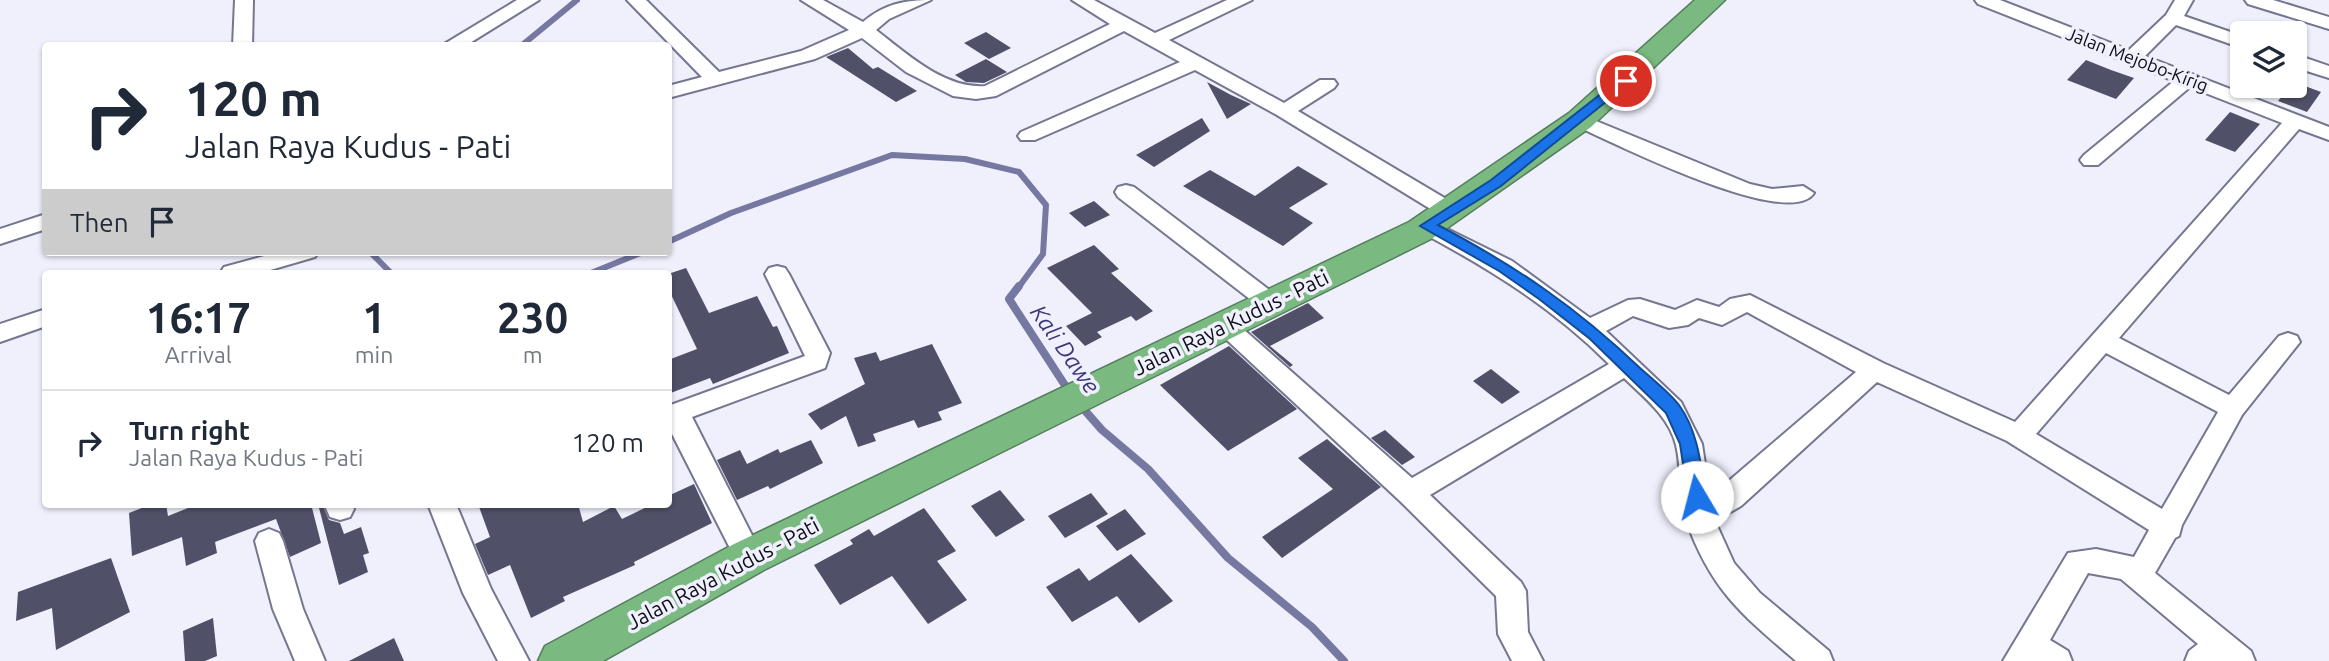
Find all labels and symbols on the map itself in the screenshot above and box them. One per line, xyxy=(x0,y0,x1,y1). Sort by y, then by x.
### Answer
street label: Jalan Mejobo-Kirig xyxy=(2064,23,2211,95)
pin xyxy=(1596,51,1656,111)
street label: Jalan Raya Kudus - Pati xyxy=(1129,264,1332,380)
water label: Kali Dawe xyxy=(1026,300,1105,398)
position arrow xyxy=(1660,460,1734,534)
street label: Jalan Raya Kudus - Pati xyxy=(622,512,823,634)

